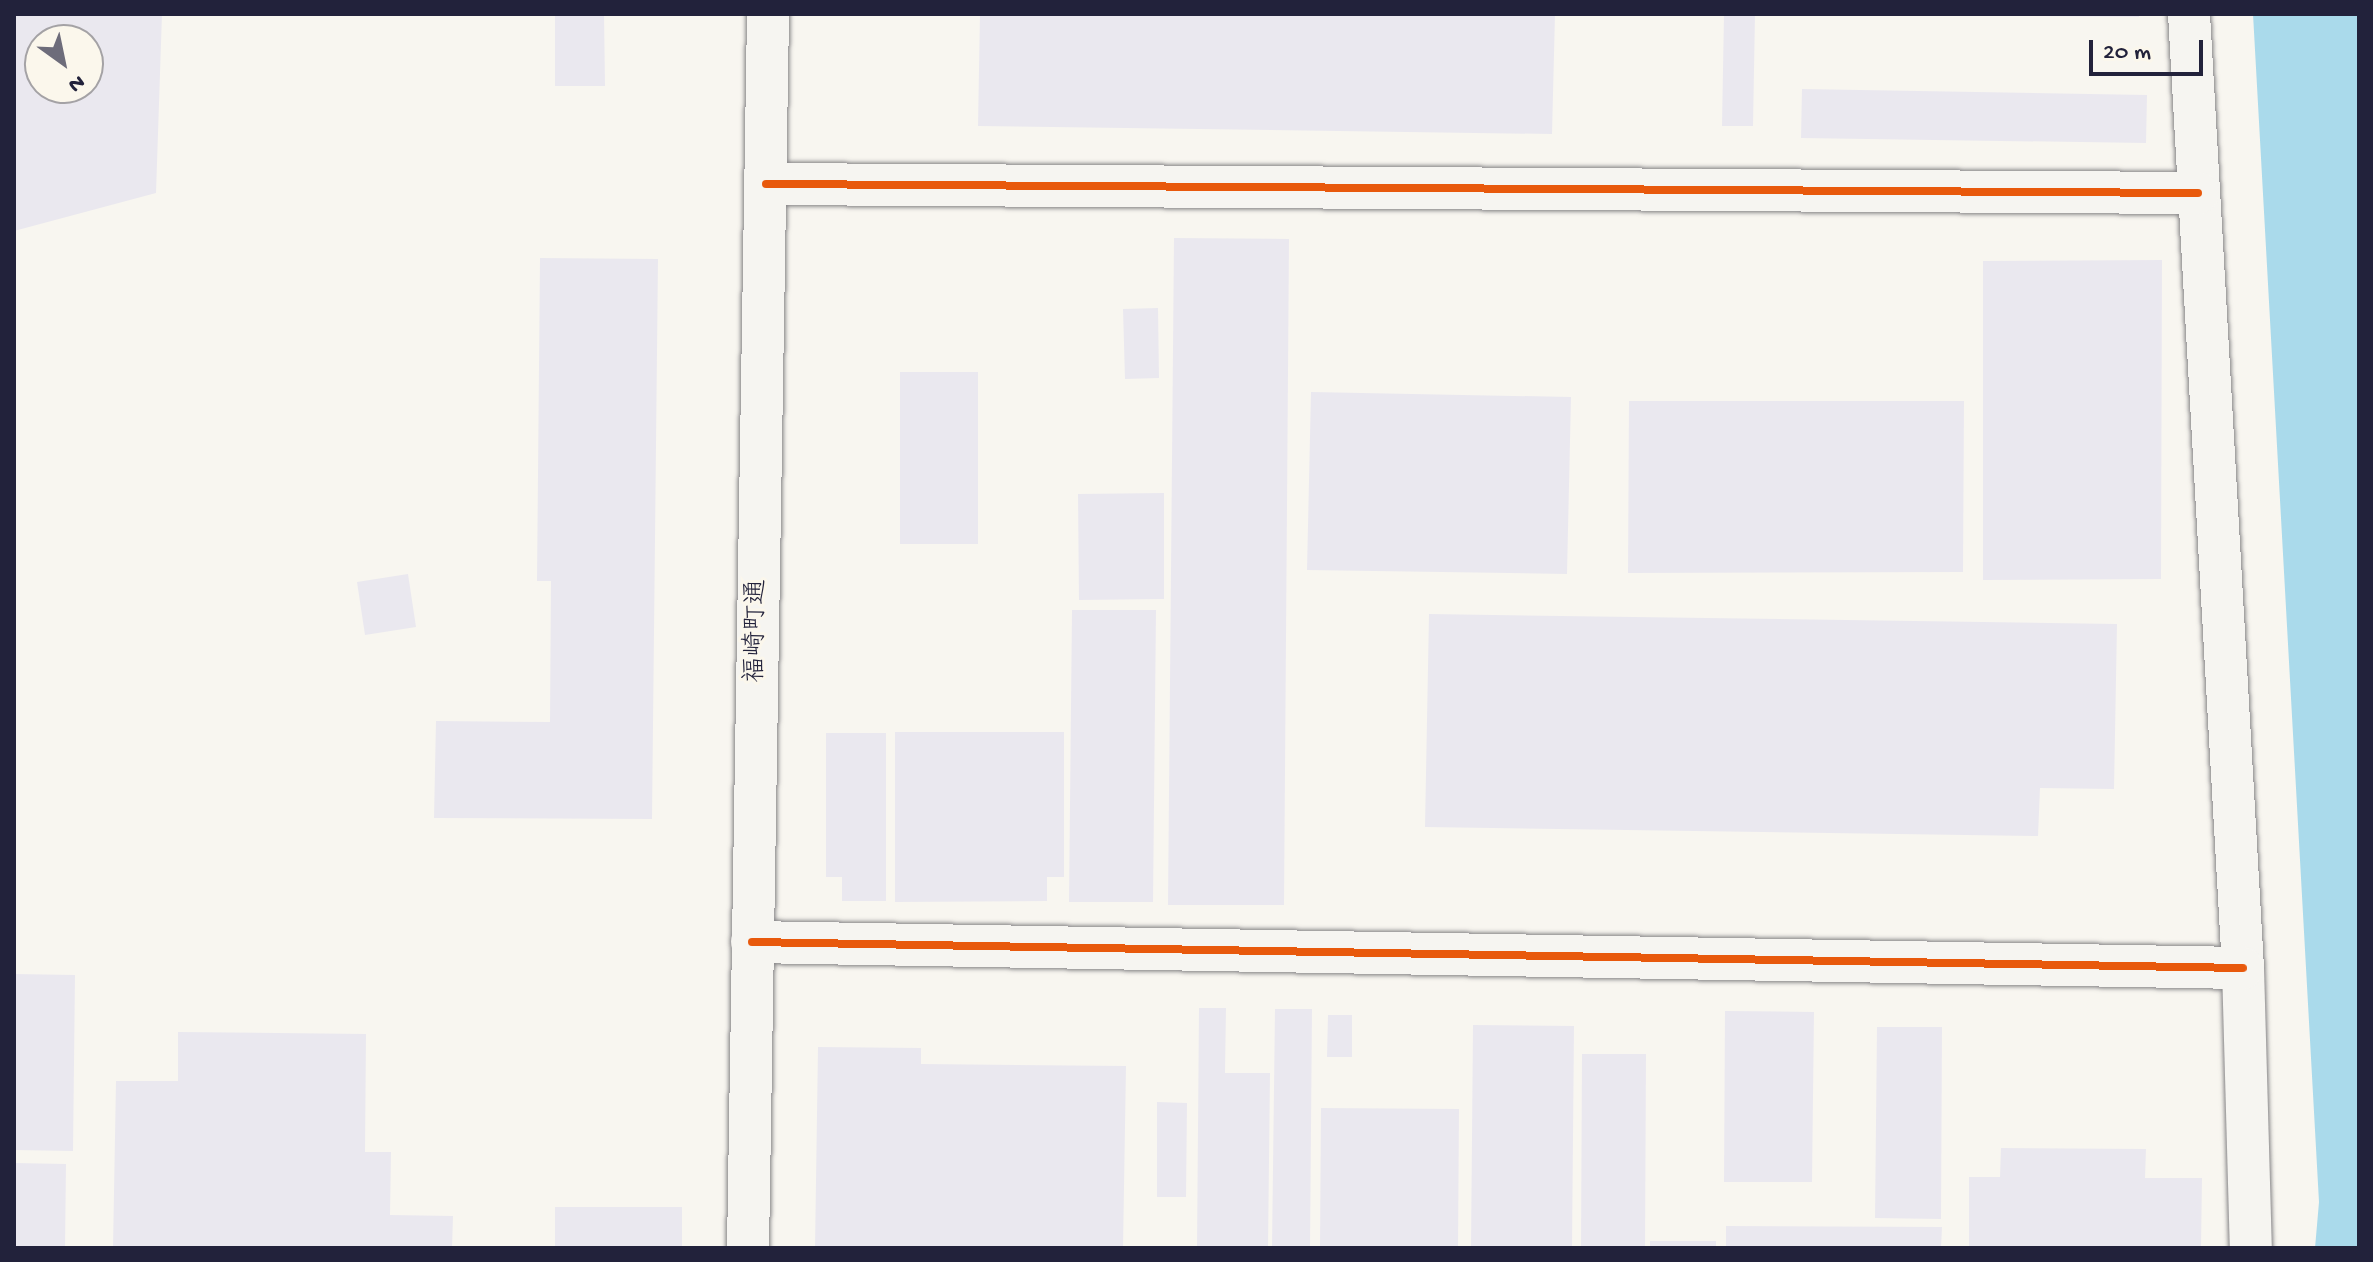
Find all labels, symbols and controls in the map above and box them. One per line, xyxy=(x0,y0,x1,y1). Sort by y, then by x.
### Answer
north arrow xyxy=(24,24,104,104)
scale bar xyxy=(2093,24,2207,74)
text: 20 m xyxy=(2103,39,2151,68)
text: N xyxy=(63,68,89,97)
street label: 福崎町通 xyxy=(741,579,775,683)

